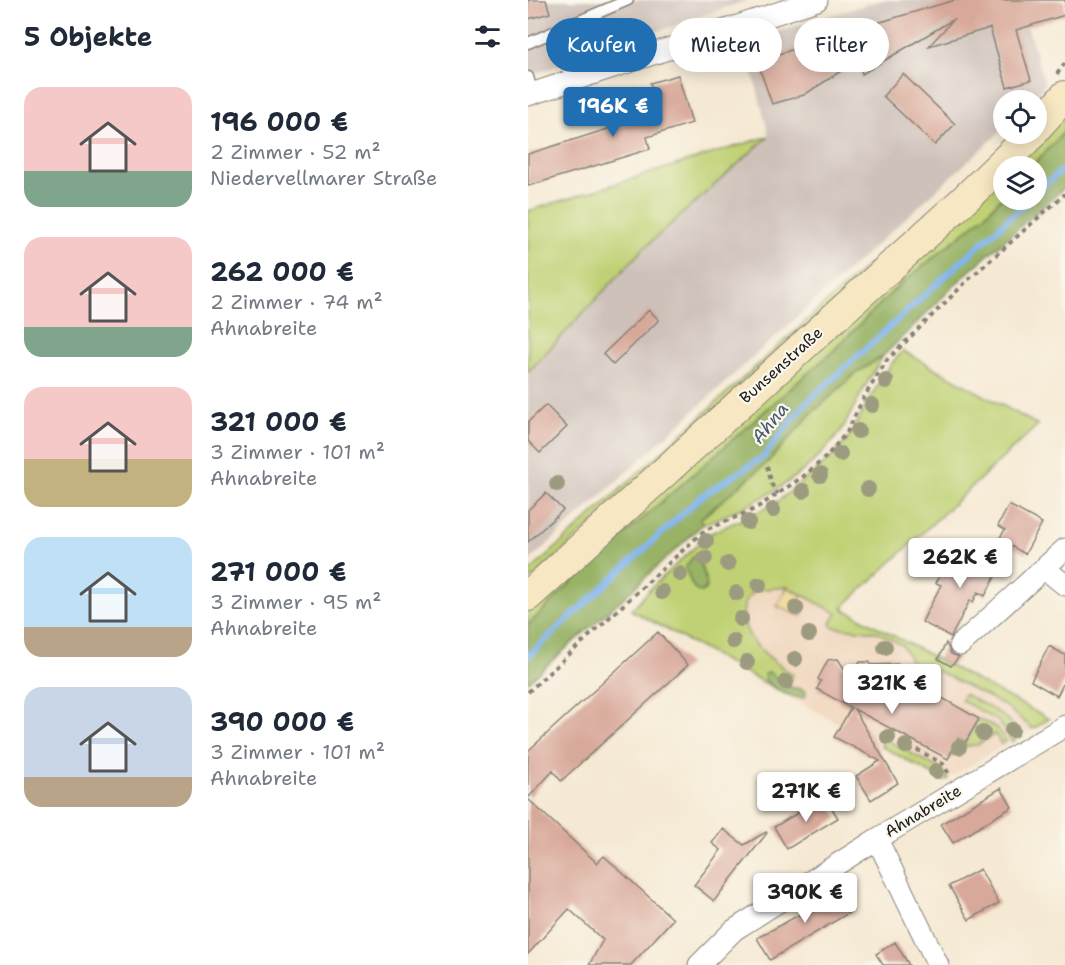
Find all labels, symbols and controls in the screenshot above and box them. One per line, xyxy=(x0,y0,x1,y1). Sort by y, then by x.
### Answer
chip: Kaufen xyxy=(546,18,657,72)
chip: Mieten xyxy=(669,18,782,72)
chip: Filter xyxy=(794,18,889,72)
text: 5 Objekte xyxy=(24,19,152,54)
icon: filters xyxy=(471,20,504,53)
pin: 196K € xyxy=(564,87,662,138)
map controls xyxy=(993,90,1047,210)
button: locate xyxy=(993,90,1047,144)
text: 196K € xyxy=(577,93,649,119)
text: 196 000 € xyxy=(210,104,348,139)
icon: home xyxy=(72,111,144,183)
text: 2 Zimmer · 52 m² xyxy=(210,139,381,165)
button: layers xyxy=(993,156,1047,210)
text: Niedervellmarer Straße xyxy=(210,165,437,191)
text: 262 000 € xyxy=(210,254,354,289)
icon: home xyxy=(72,261,144,333)
text: 2 Zimmer · 74 m² xyxy=(210,289,383,315)
text: Ahnabreite xyxy=(210,315,317,341)
street label: Bunsenstraße xyxy=(735,322,827,408)
water label: Ahna xyxy=(746,397,794,449)
text: 321 000 € xyxy=(210,404,347,439)
icon: home xyxy=(72,411,144,483)
text: 3 Zimmer · 101 m² xyxy=(210,439,385,465)
text: Ahnabreite xyxy=(210,465,317,491)
pin: 262K € xyxy=(911,538,1009,589)
text: 262K € xyxy=(922,544,998,570)
text: 271 000 € xyxy=(210,554,347,589)
icon: home xyxy=(72,561,144,633)
text: 3 Zimmer · 95 m² xyxy=(210,589,381,615)
text: Ahnabreite xyxy=(210,615,317,641)
pin: 321K € xyxy=(843,664,941,715)
text: 321K € xyxy=(857,670,927,696)
text: 390 000 € xyxy=(210,704,354,739)
icon: home xyxy=(72,711,144,783)
text: 3 Zimmer · 101 m² xyxy=(210,739,385,765)
text: Ahnabreite xyxy=(210,765,317,791)
pin: 271K € xyxy=(757,772,855,823)
text: 271K € xyxy=(771,778,841,804)
street label: Ahnabreite xyxy=(881,780,965,842)
pin: 390K € xyxy=(756,873,854,924)
text: 390K € xyxy=(767,879,843,905)

